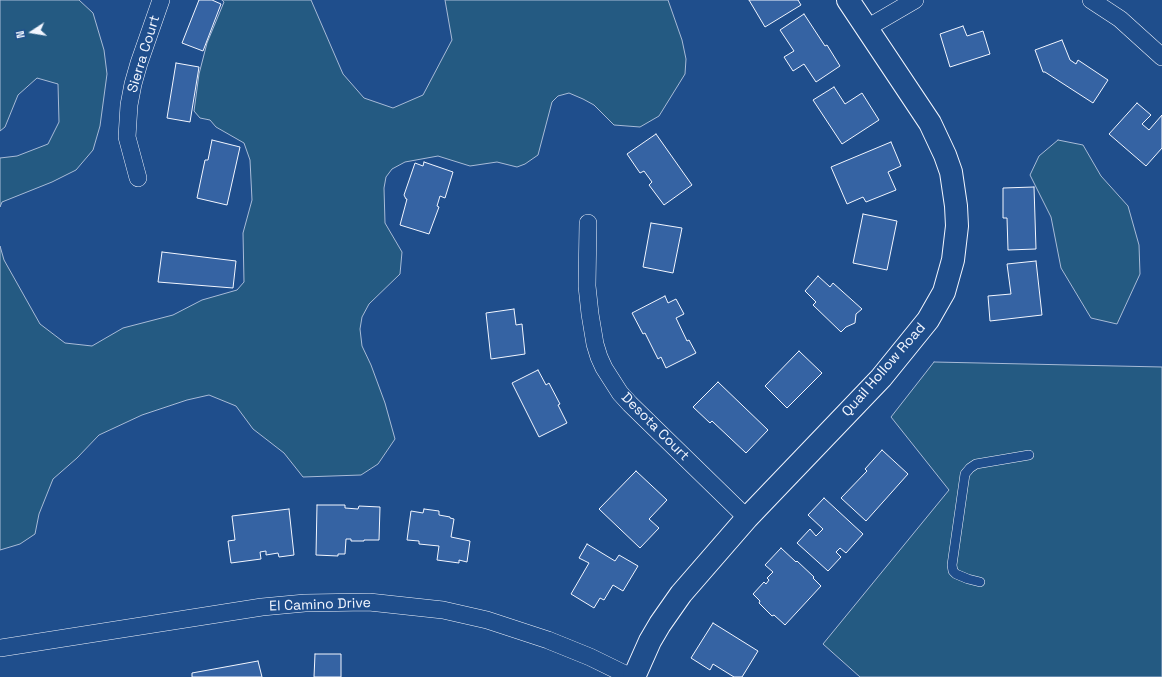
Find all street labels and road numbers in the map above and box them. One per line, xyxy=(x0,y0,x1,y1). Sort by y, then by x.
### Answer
street label: Sierra Court xyxy=(124,13,164,95)
street label: Quail Hollow Road xyxy=(839,320,929,420)
street label: Desota Court xyxy=(617,389,693,465)
street label: El Camino Drive xyxy=(269,595,371,615)

